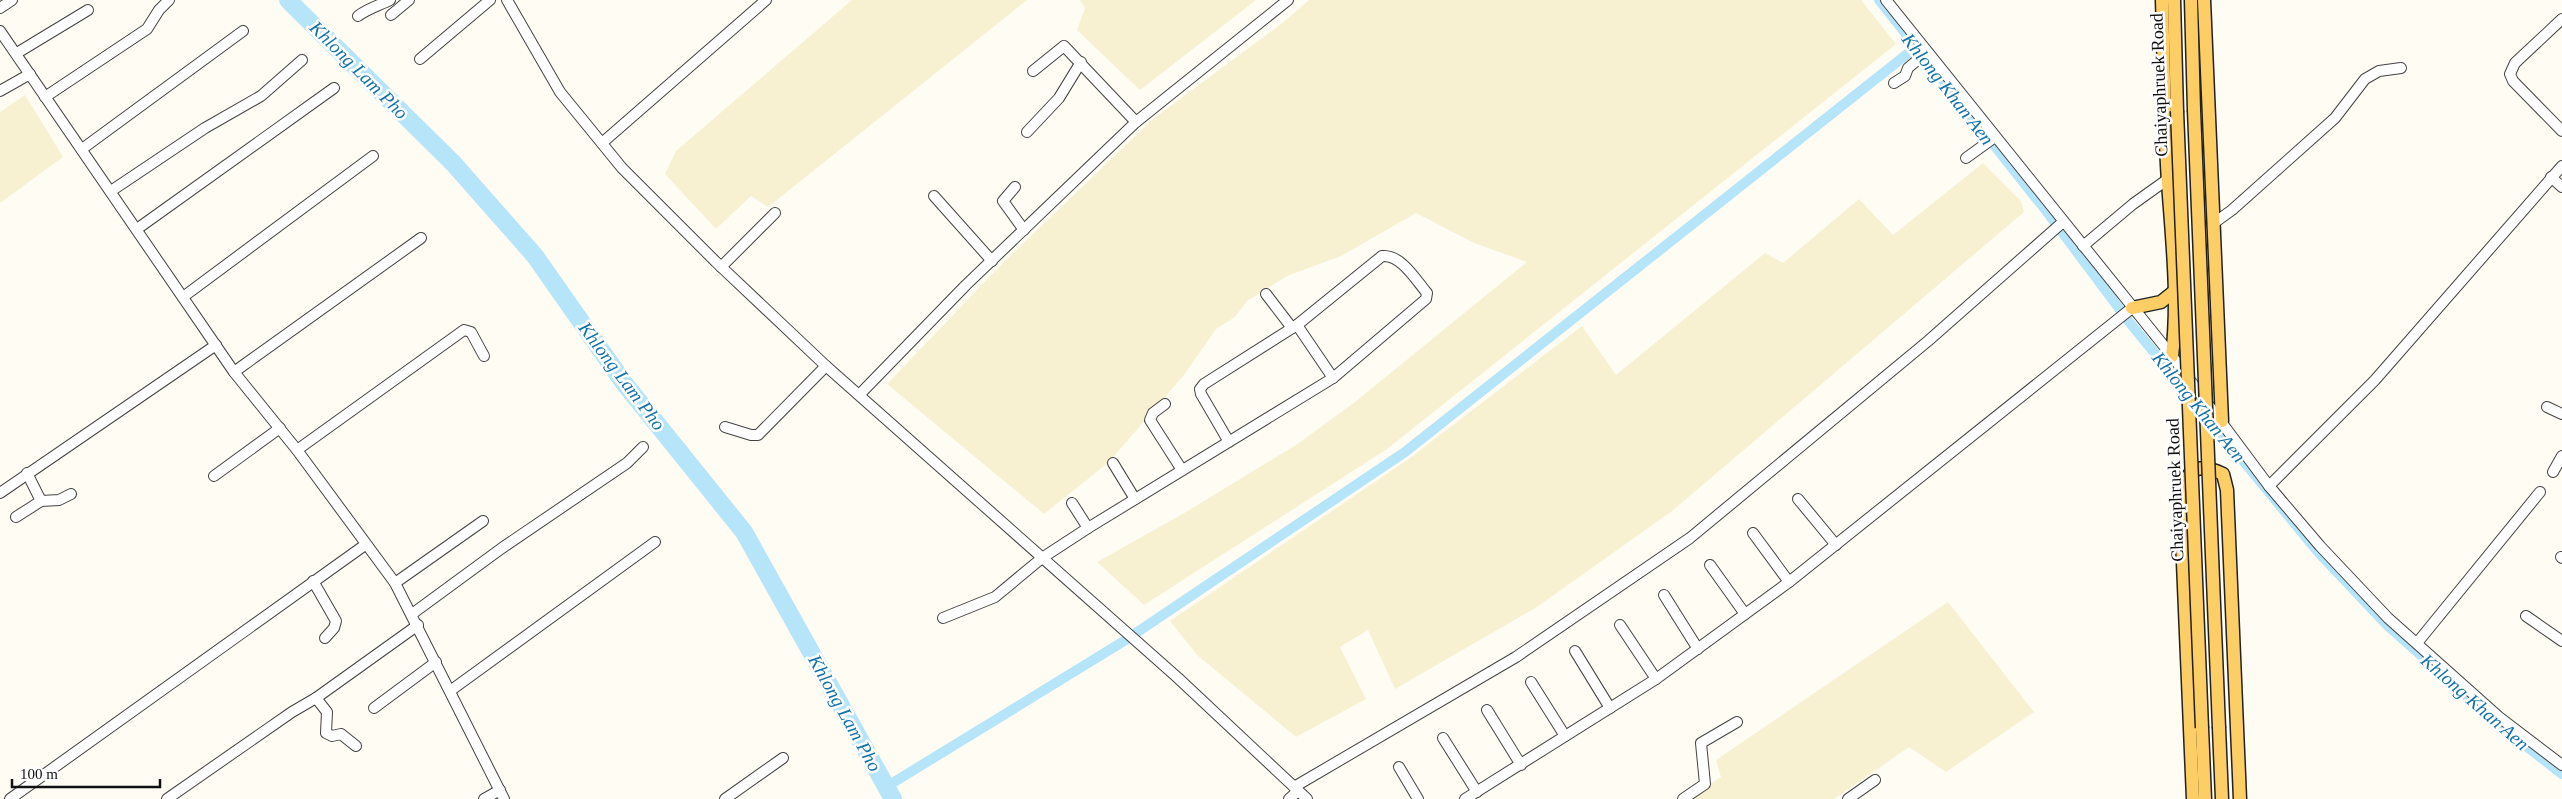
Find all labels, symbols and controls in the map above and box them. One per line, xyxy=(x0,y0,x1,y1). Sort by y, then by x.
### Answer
street label: Chaiyaphruek Road xyxy=(2147,13,2171,157)
water label: Khlong Lam Pho xyxy=(305,16,412,123)
water label: Khlong Khan Aen xyxy=(1897,28,1998,149)
water label: Khlong Lam Pho xyxy=(574,317,669,434)
water label: Khlong Khan Aen xyxy=(2147,347,2250,466)
street label: Chaiyaphruek Road xyxy=(2163,418,2187,562)
water label: Khlong Khan Aen xyxy=(2416,649,2533,754)
water label: Khlong Lam Pho xyxy=(804,650,886,775)
scale bar xyxy=(12,756,160,788)
text: 100 m xyxy=(20,766,58,782)

